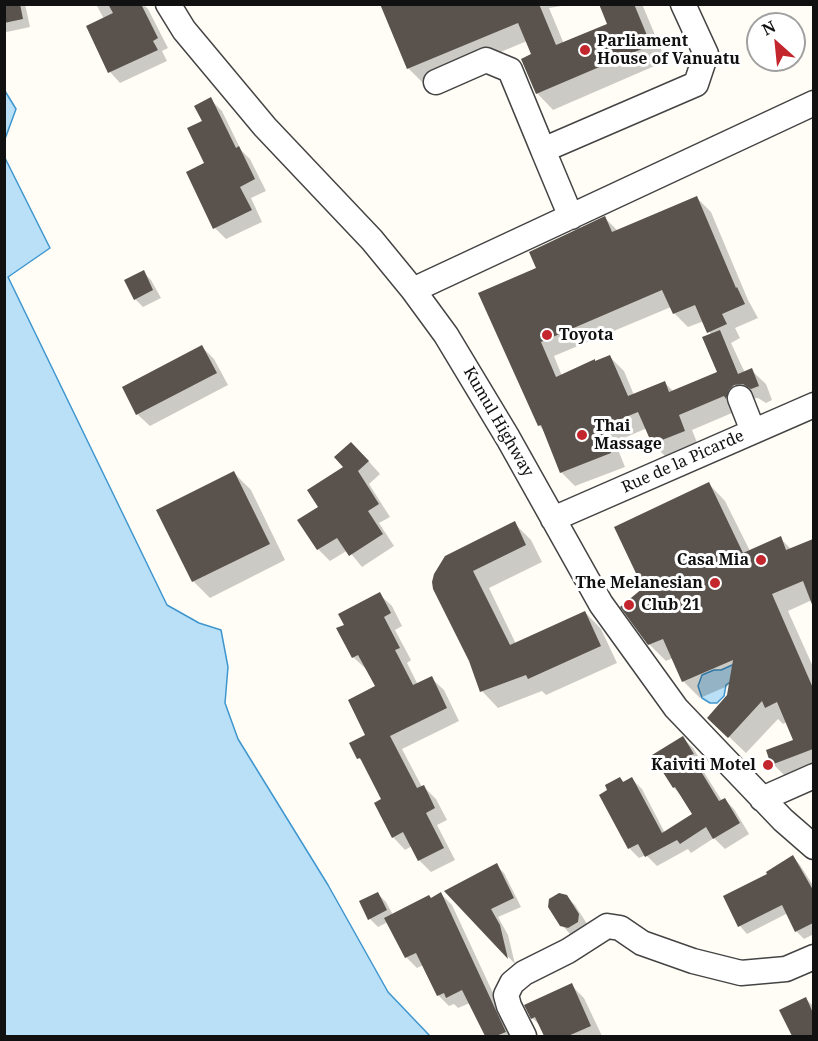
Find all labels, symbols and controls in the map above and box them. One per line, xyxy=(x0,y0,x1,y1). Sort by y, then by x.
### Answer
north arrow xyxy=(746,12,806,72)
text: N xyxy=(758,15,779,40)
place label: Parliament House of Vanuatu xyxy=(597,31,740,69)
marker: Parliament House of Vanuatu xyxy=(578,43,592,57)
place label: Toyota xyxy=(559,325,614,345)
marker: Toyota xyxy=(540,328,554,342)
street label: Kumul Highway xyxy=(459,364,537,480)
place label: Thai Massage xyxy=(594,416,662,454)
street label: Rue de la Picarde xyxy=(619,426,747,498)
marker: Thai Massage xyxy=(575,428,589,442)
place label: Casa Mia xyxy=(677,550,749,570)
marker: Casa Mia xyxy=(754,553,768,567)
place label: The Melanesian xyxy=(576,573,703,593)
marker: The Melanesian xyxy=(708,576,722,590)
place label: Club 21 xyxy=(641,595,701,615)
marker: Club 21 xyxy=(622,598,636,612)
place label: Kaiviti Motel xyxy=(651,755,756,775)
marker: Kaiviti Motel xyxy=(761,758,775,772)

